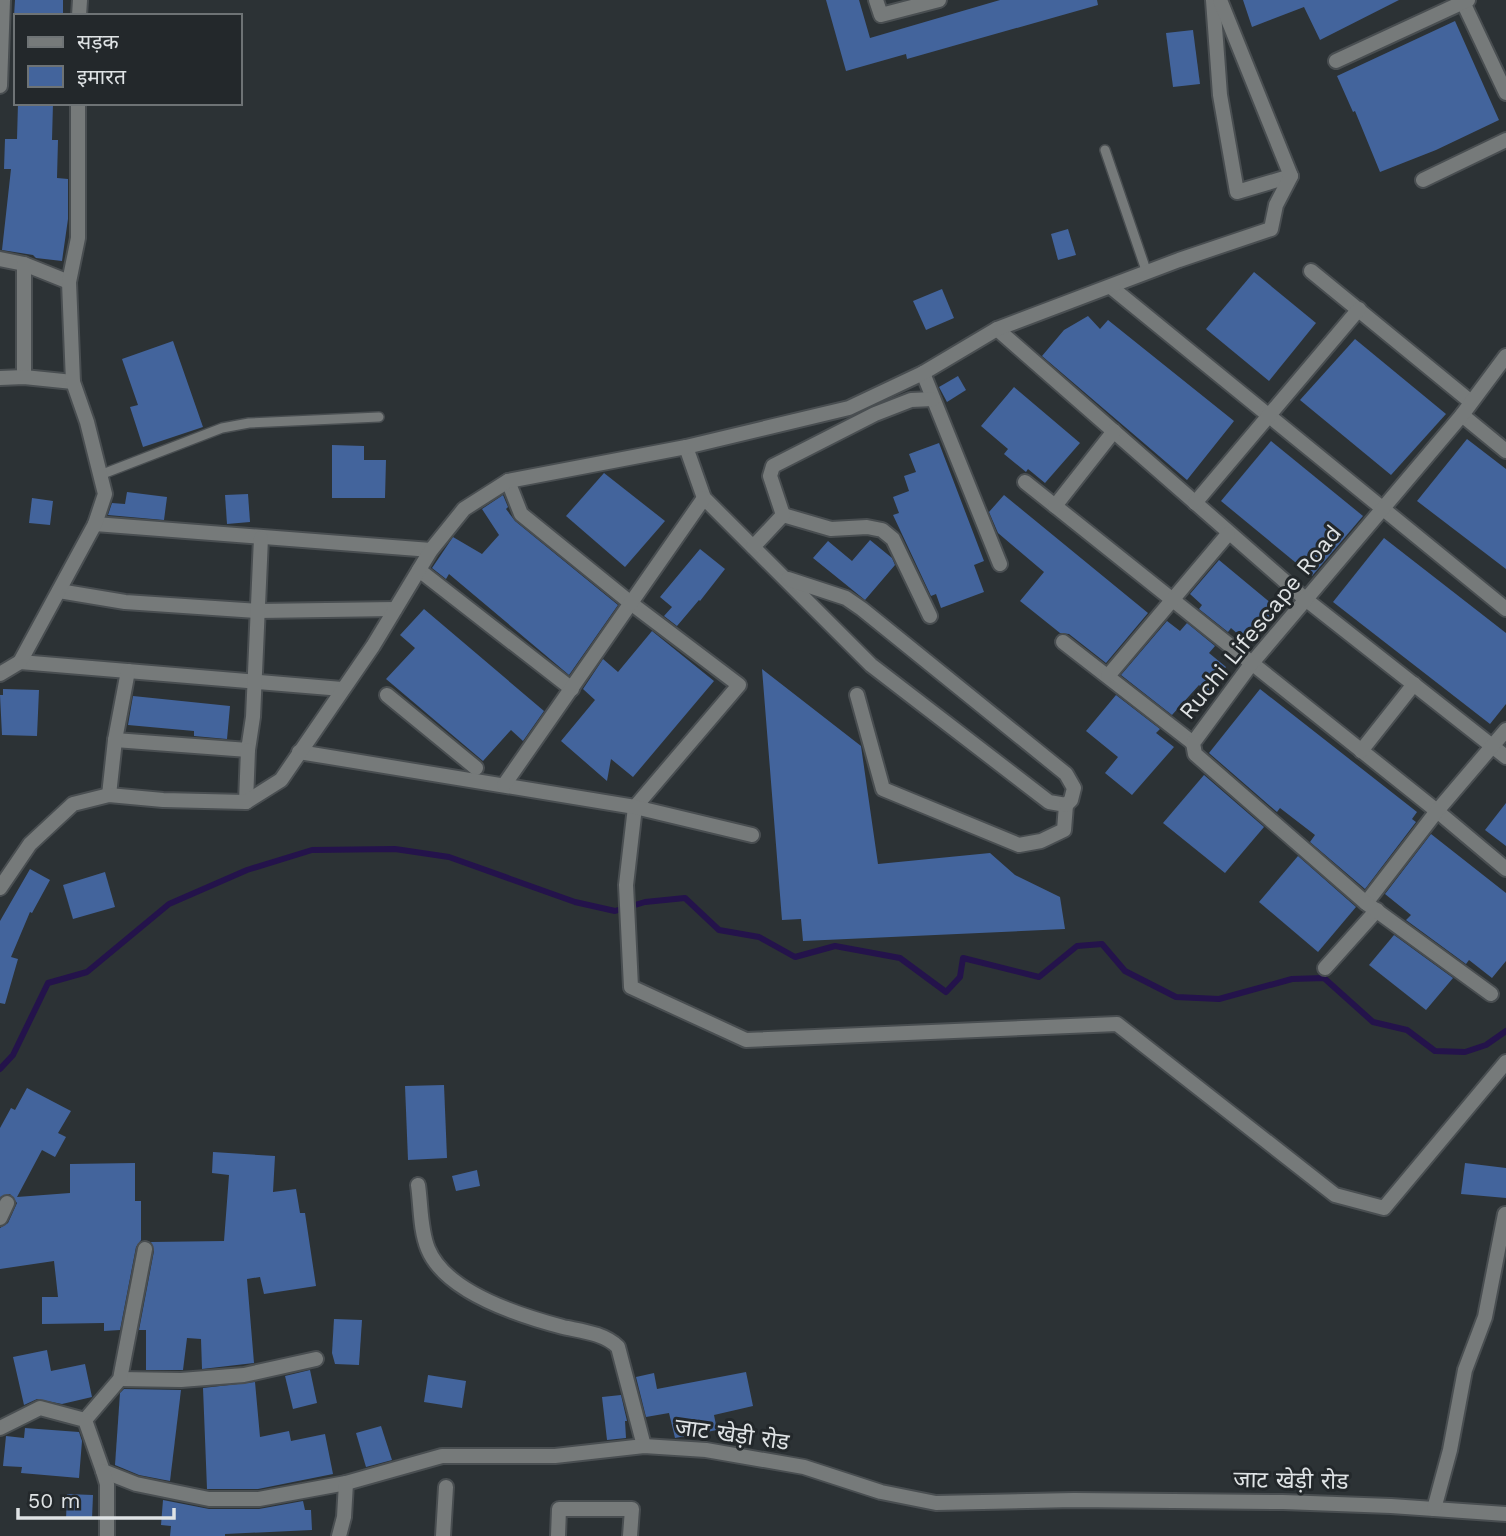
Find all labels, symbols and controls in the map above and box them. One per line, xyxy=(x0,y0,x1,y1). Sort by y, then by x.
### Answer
legend xyxy=(14,14,242,105)
text: सड़क xyxy=(77,29,119,54)
text: इमारत xyxy=(77,64,127,89)
street label: Ruchi Lifescape Road xyxy=(1174,520,1347,725)
street label: जाट खेड़ी रोड xyxy=(673,1413,791,1456)
street label: जाट खेड़ी रोड xyxy=(1233,1466,1349,1495)
scale bar xyxy=(18,1476,173,1520)
text: 50 m xyxy=(28,1488,80,1513)

